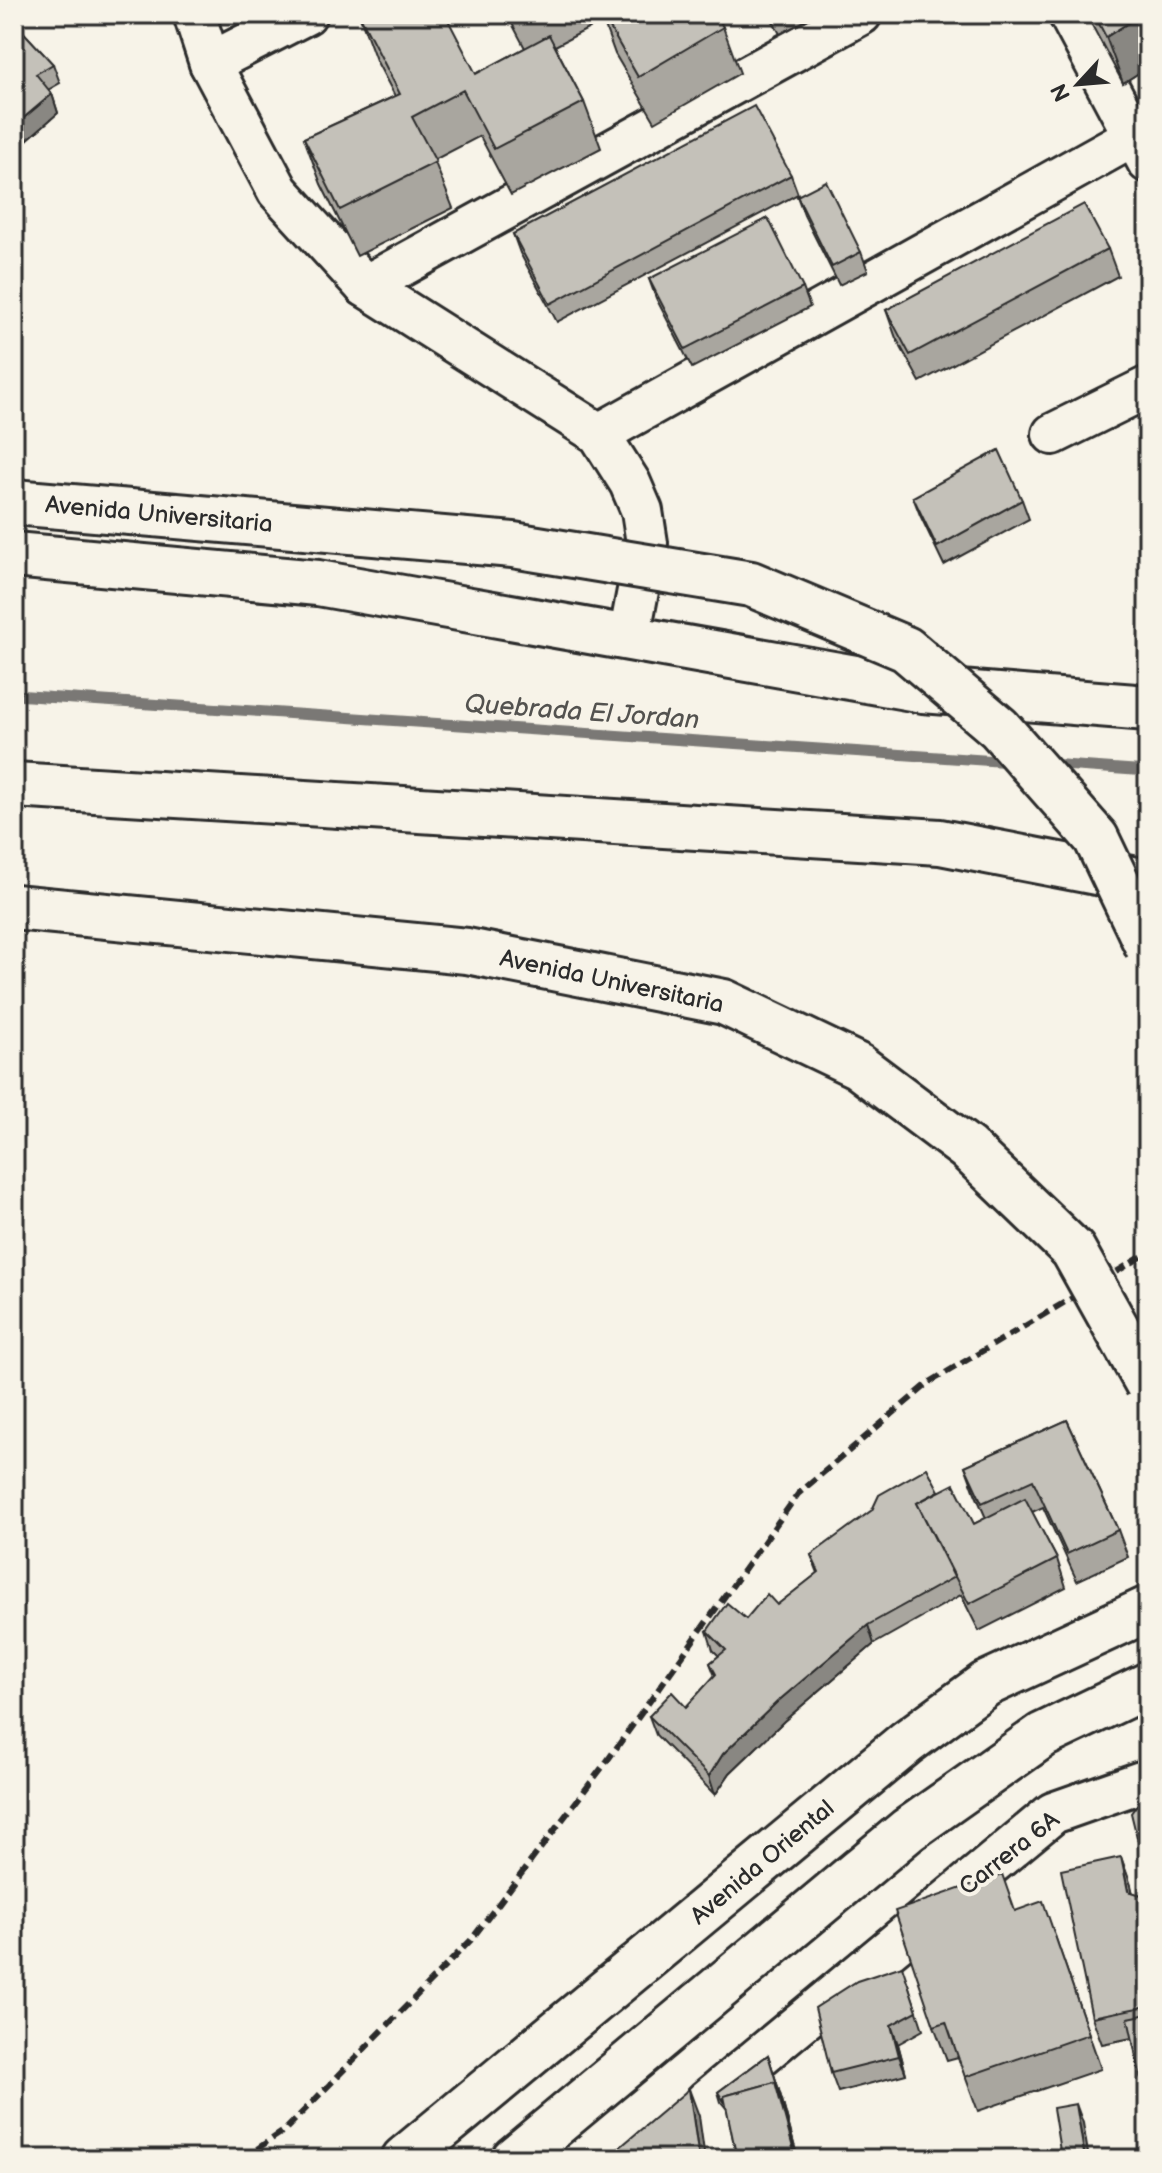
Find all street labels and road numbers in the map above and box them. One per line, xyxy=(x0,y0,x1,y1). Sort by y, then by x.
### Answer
street label: Avenida Universitaria xyxy=(44,490,274,539)
street label: Avenida Universitaria xyxy=(497,944,726,1019)
street label: Avenida Oriental xyxy=(685,1794,840,1931)
street label: Carrera 6A xyxy=(953,1805,1066,1902)

